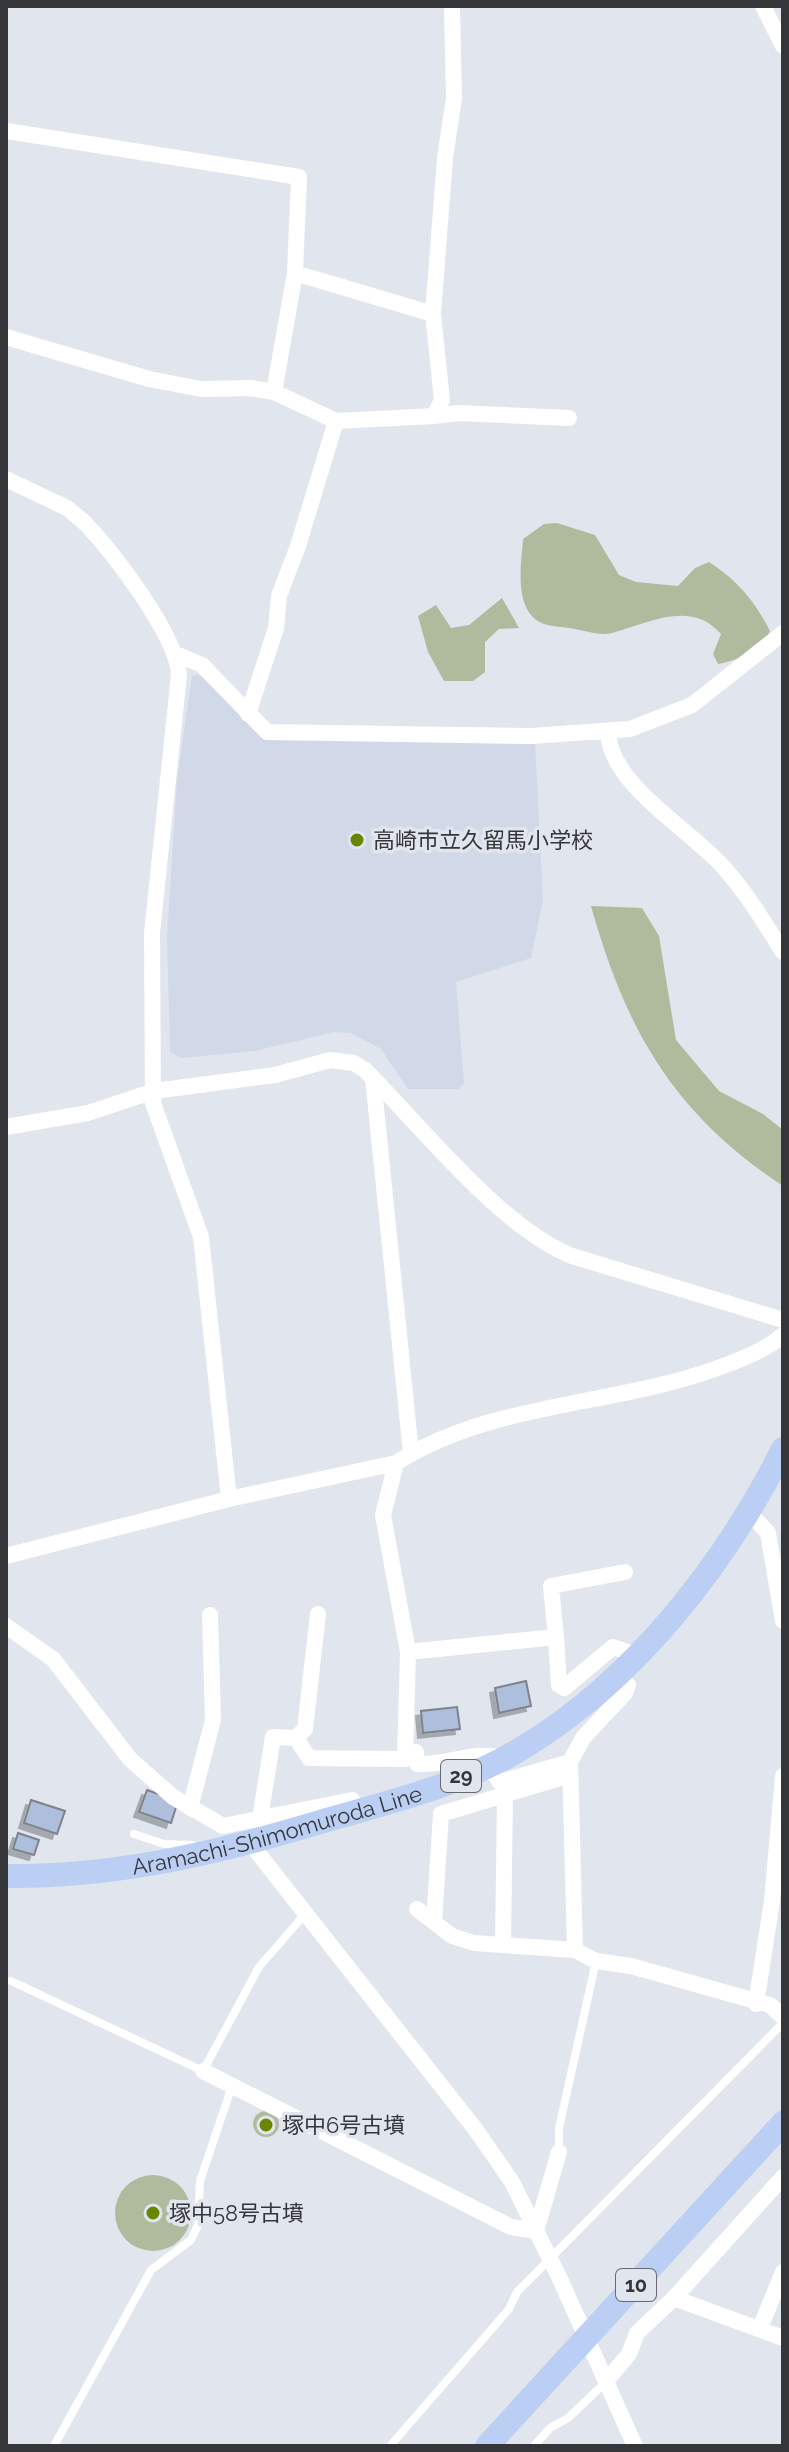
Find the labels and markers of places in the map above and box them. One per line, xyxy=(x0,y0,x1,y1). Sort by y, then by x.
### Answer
place label: 高崎市立久留馬小学校 xyxy=(373,827,593,853)
marker: 高崎市立久留馬小学校 xyxy=(348,831,366,849)
place label: 塚中6号古墳 xyxy=(282,2112,405,2138)
marker: 塚中6号古墳 xyxy=(257,2116,275,2134)
place label: 塚中58号古墳 xyxy=(169,2200,304,2226)
marker: 塚中58号古墳 xyxy=(144,2204,162,2222)

